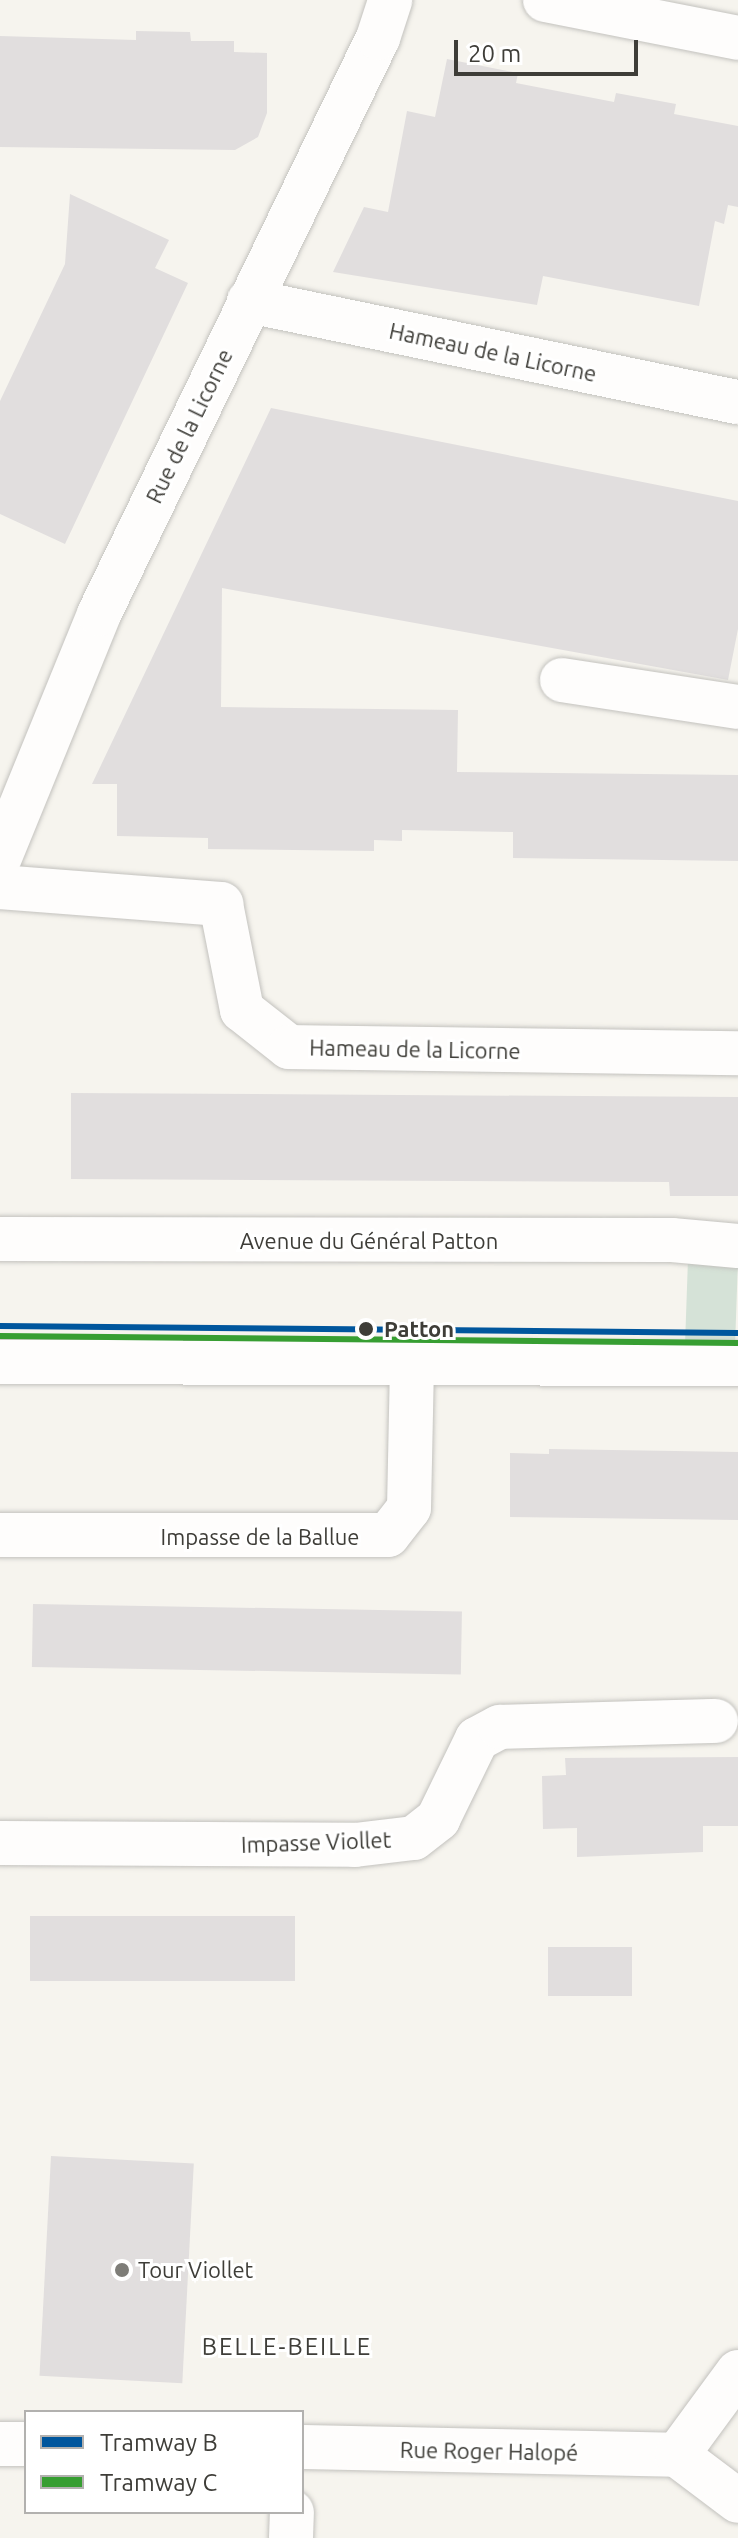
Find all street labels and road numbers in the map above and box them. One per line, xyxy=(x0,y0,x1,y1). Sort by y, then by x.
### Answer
street label: Hameau de la Licorne xyxy=(387,317,599,387)
street label: Rue de la Licorne xyxy=(140,345,238,507)
street label: Hameau de la Licorne xyxy=(309,1034,521,1064)
street label: Avenue du Général Patton xyxy=(240,1228,498,1254)
street label: Impasse de la Ballue xyxy=(161,1524,359,1550)
street label: Impasse Viollet xyxy=(240,1826,392,1858)
street label: Rue Roger Halopé xyxy=(400,2436,578,2466)

